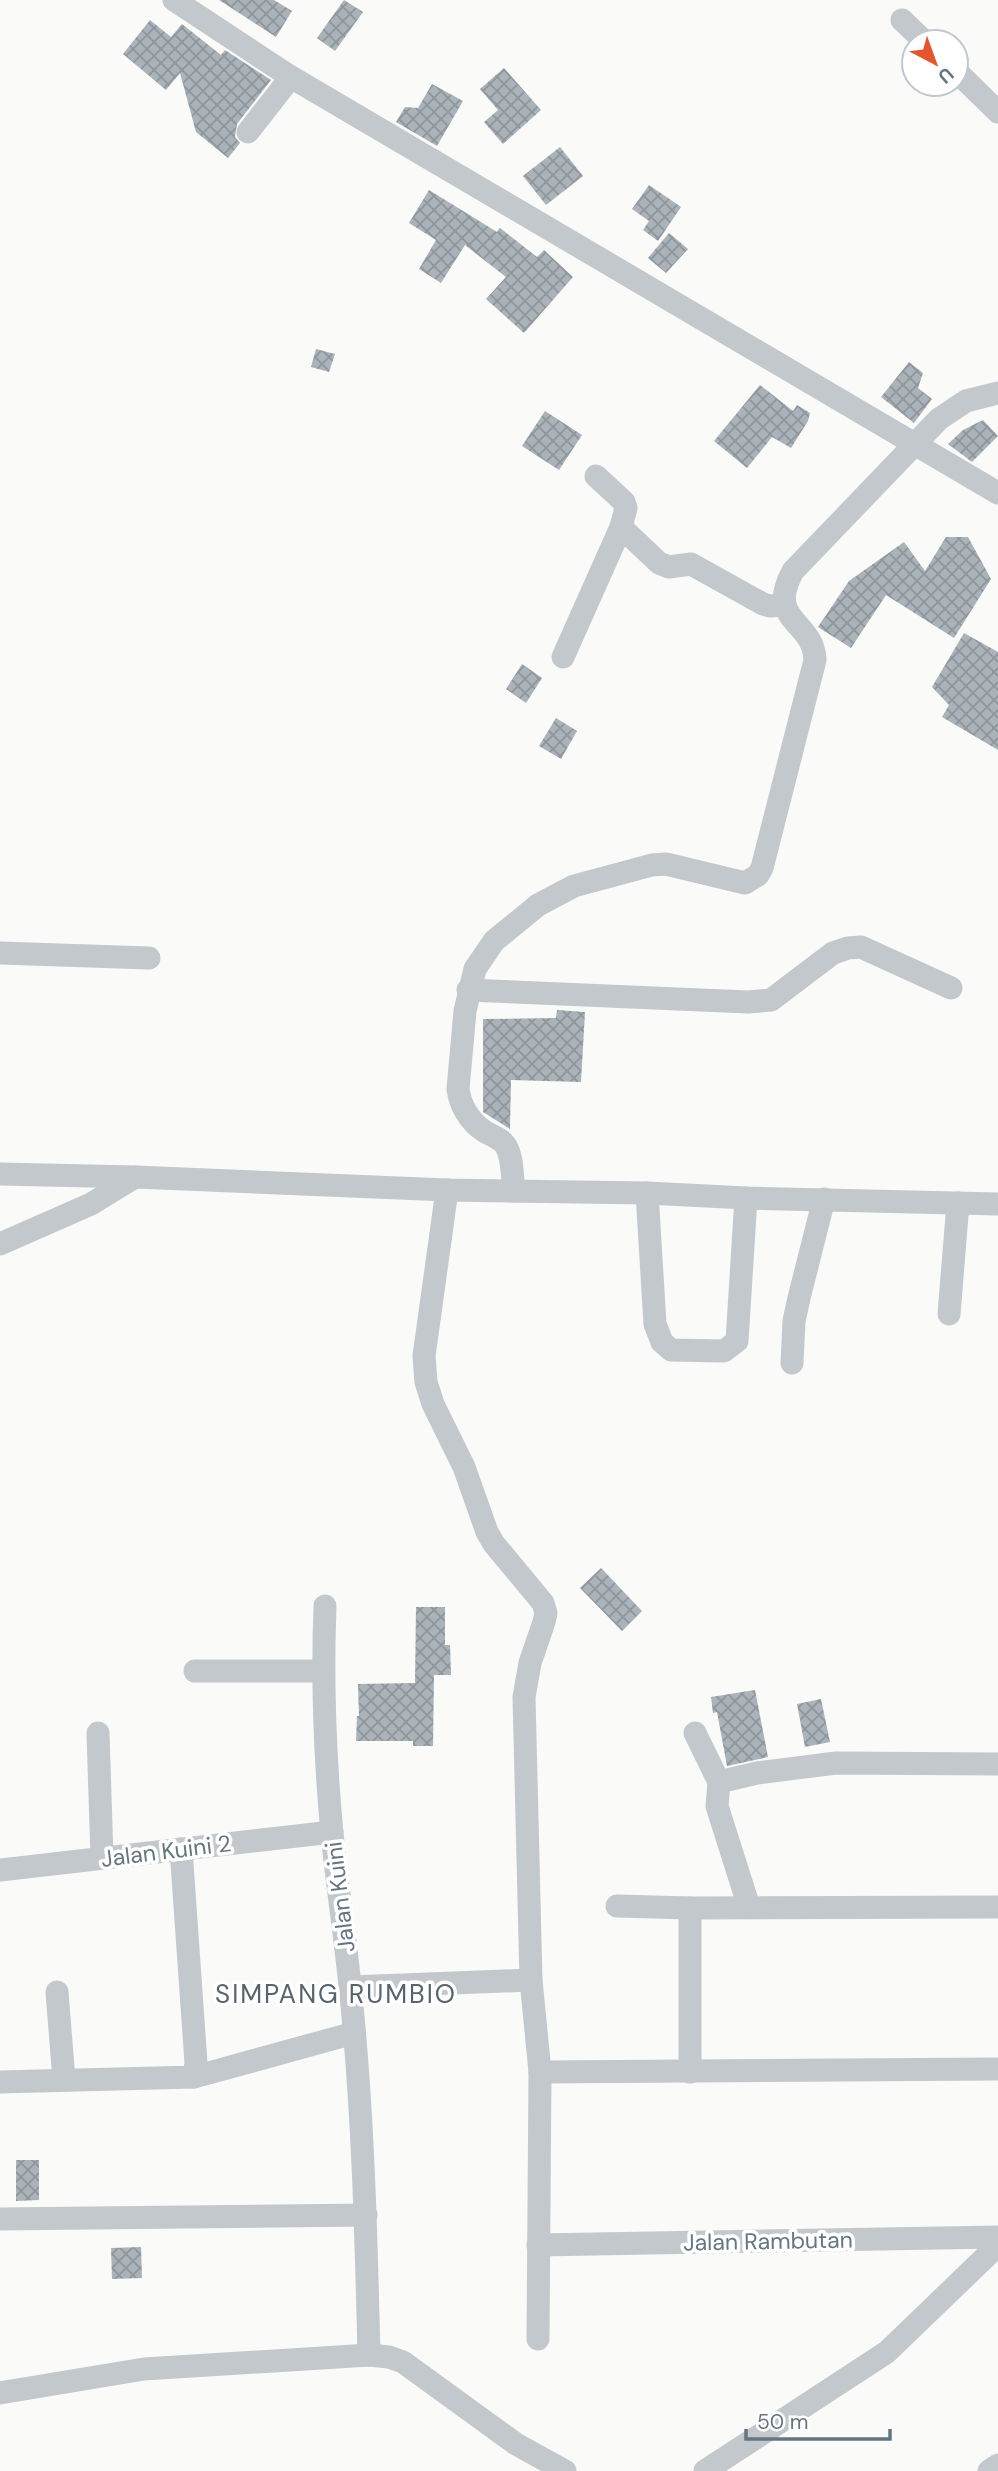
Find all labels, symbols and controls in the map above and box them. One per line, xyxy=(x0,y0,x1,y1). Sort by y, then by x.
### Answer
north arrow xyxy=(900,28,970,98)
text: U xyxy=(933,62,959,89)
street label: Jalan Kuini 2 xyxy=(99,1828,233,1874)
street label: Jalan Kuini xyxy=(318,1840,362,1954)
district label: SIMPANG RUMBIO xyxy=(215,1977,457,2011)
street label: Jalan Rambutan xyxy=(683,2225,853,2257)
scale bar xyxy=(746,2398,890,2442)
text: 50 m xyxy=(757,2408,808,2436)

